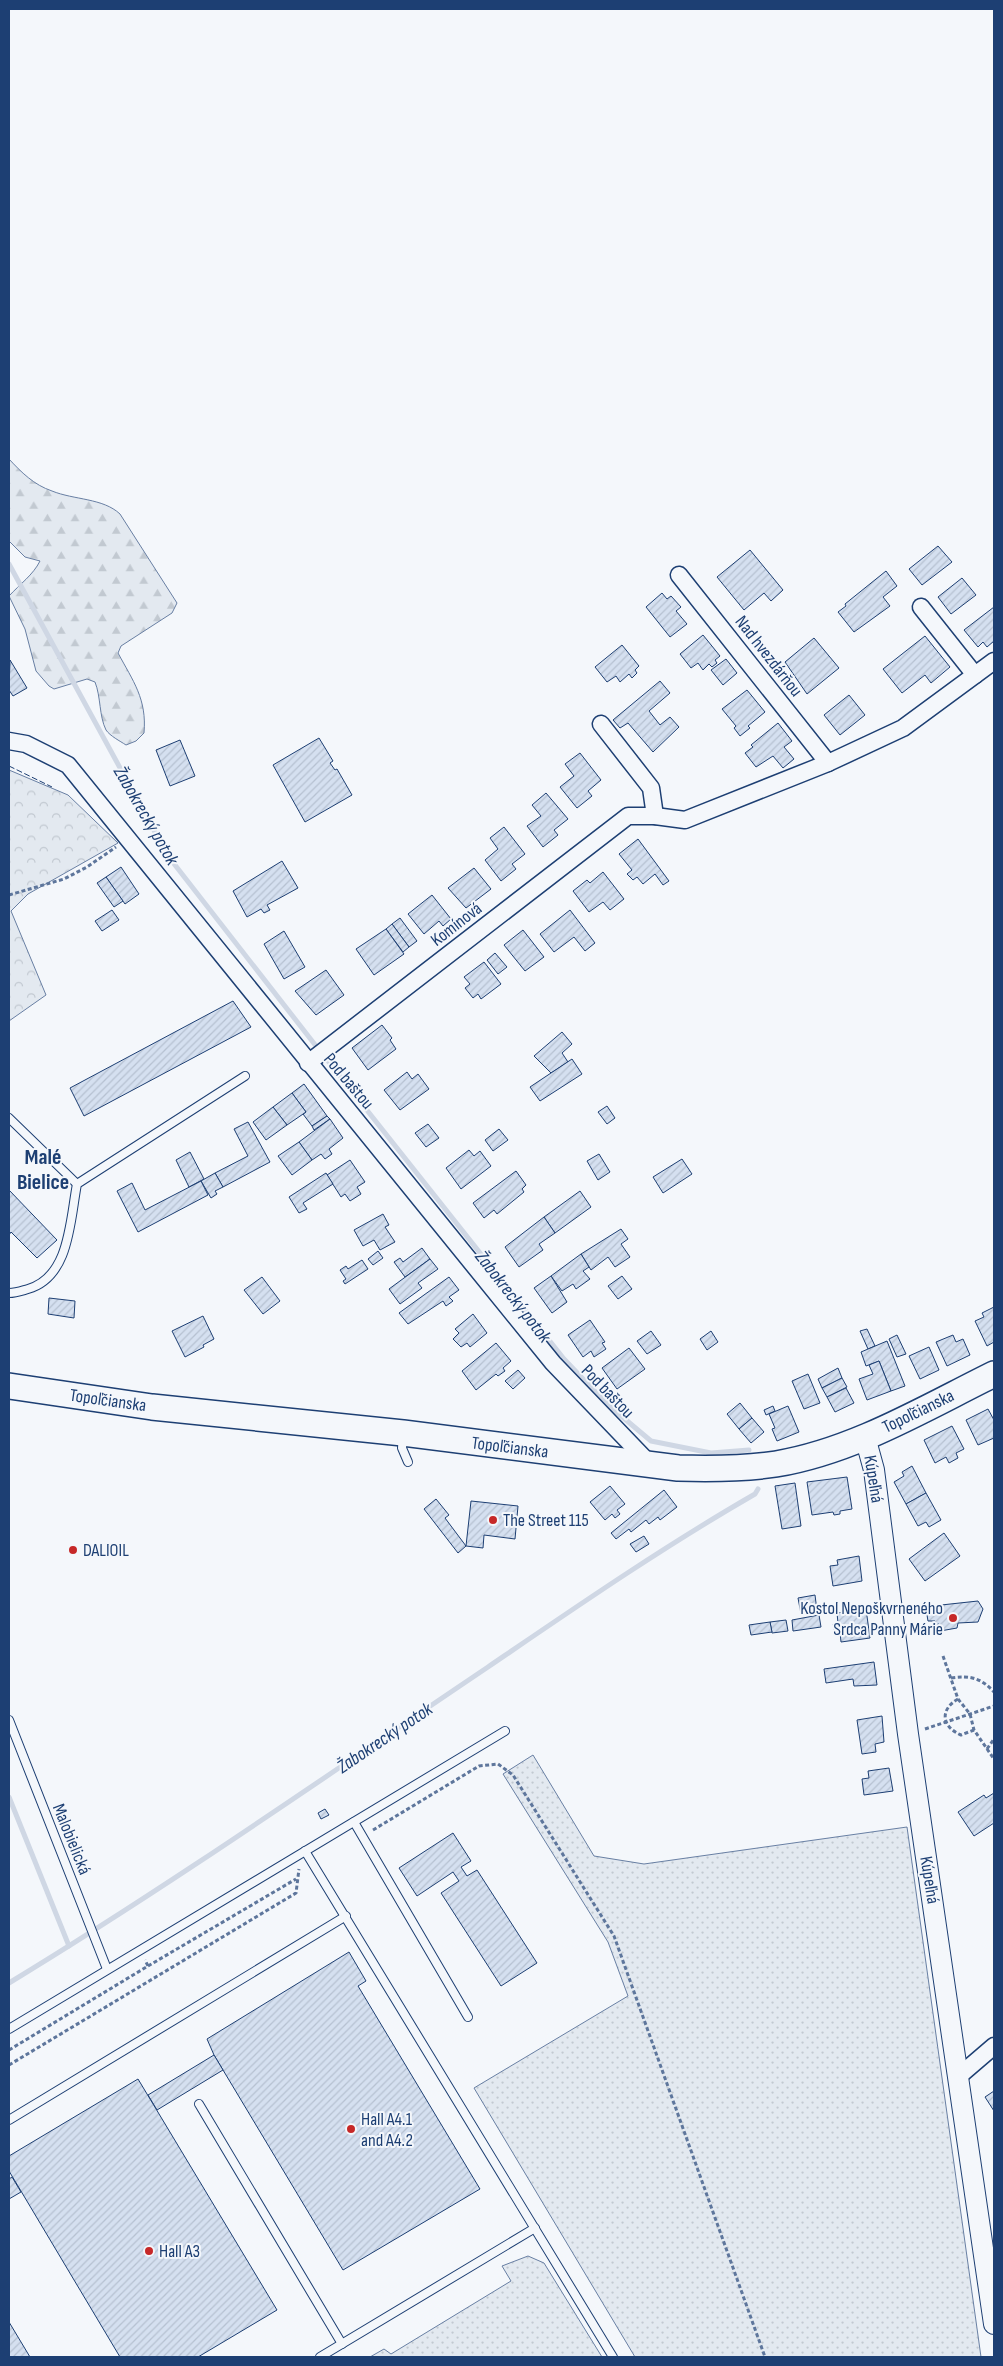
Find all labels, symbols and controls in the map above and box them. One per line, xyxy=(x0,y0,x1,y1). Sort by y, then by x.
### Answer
street label: Nad hvezdárňou xyxy=(731,612,807,701)
water label: Žabokrecký potok xyxy=(108,761,184,870)
street label: Komínová xyxy=(427,898,486,951)
street label: Pod baštou xyxy=(319,1049,378,1114)
district label: Malé Bielice xyxy=(17,1144,69,1196)
water label: Žabokrecký potok xyxy=(469,1246,556,1348)
street label: Pod baštou xyxy=(577,1360,638,1423)
street label: Topoľčianska xyxy=(68,1385,148,1416)
street label: Topoľčianska xyxy=(879,1385,958,1438)
street label: Topoľčianska xyxy=(470,1432,550,1463)
street label: Kúpeľná xyxy=(859,1454,888,1504)
place label: The Street 115 xyxy=(503,1510,589,1531)
marker: The Street 115 xyxy=(487,1514,499,1526)
place label: DALIOIL xyxy=(83,1540,129,1561)
marker: DALIOIL xyxy=(67,1544,79,1556)
place label: Kostol Nepoškvrneného Srdca Panny Márie xyxy=(800,1598,943,1640)
marker: Kostol Nepoškvrneného Srdca Panny Márie xyxy=(947,1612,959,1624)
water label: Žabokrecký potok xyxy=(332,1697,438,1779)
street label: Malobielická xyxy=(48,1801,95,1878)
street label: Kúpeľná xyxy=(915,1855,944,1905)
place label: Hall A4.1 and A4.2 xyxy=(361,2109,413,2151)
marker: Hall A4.1 and A4.2 xyxy=(345,2123,357,2135)
place label: Hall A3 xyxy=(159,2241,200,2262)
marker: Hall A3 xyxy=(143,2245,155,2257)

